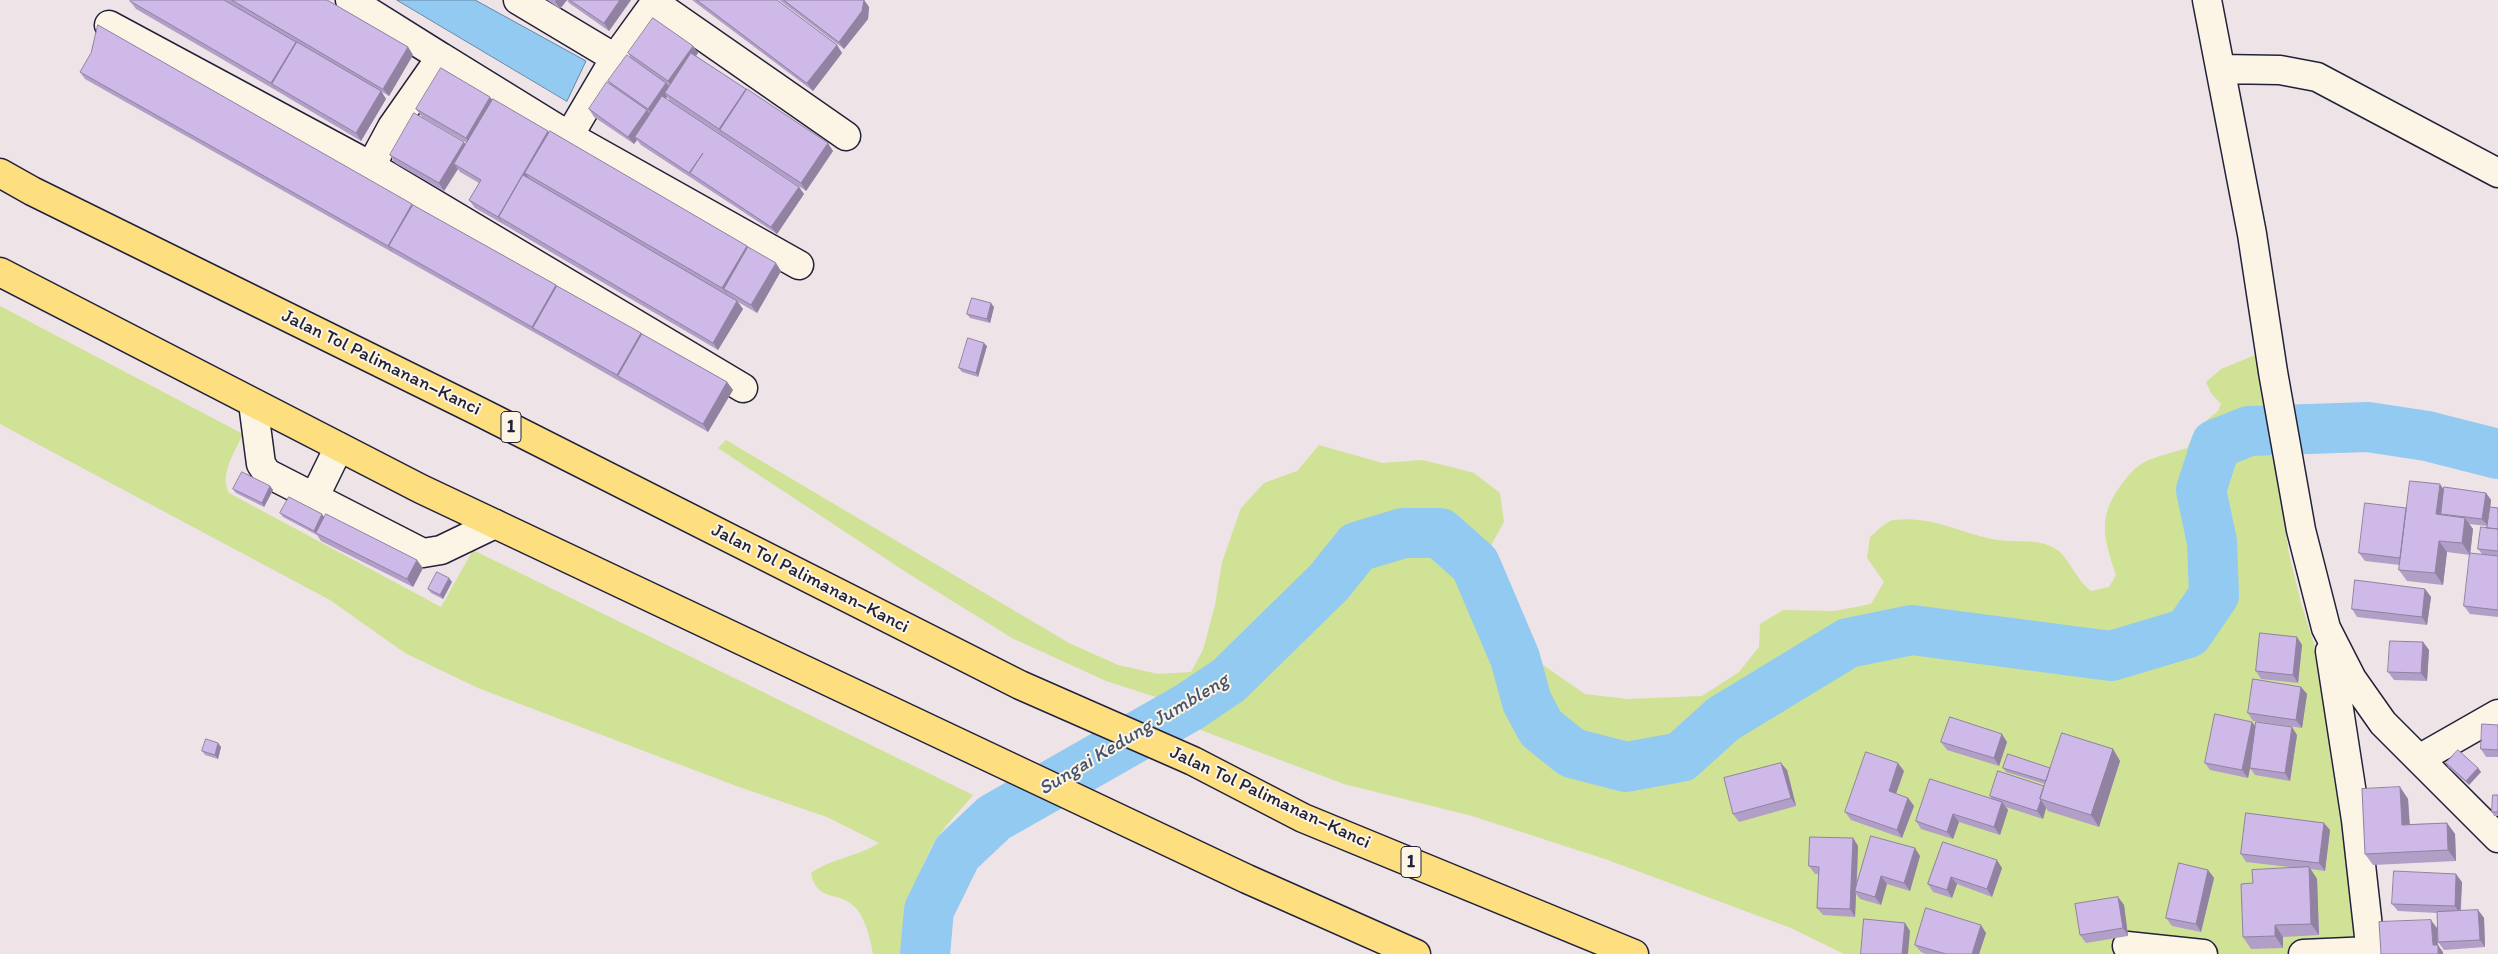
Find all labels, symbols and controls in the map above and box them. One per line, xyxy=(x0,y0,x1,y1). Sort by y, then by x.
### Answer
street label: Jalan Tol Palimanan–Kanci xyxy=(278,305,484,421)
road number: 1 xyxy=(501,412,521,442)
street label: Jalan Tol Palimanan–Kanci xyxy=(707,519,913,639)
water label: Sungai Kedung Jumbleng xyxy=(1035,669,1233,801)
street label: Jalan Tol Palimanan–Kanci xyxy=(1166,741,1374,855)
road number: 1 xyxy=(1401,846,1421,878)

